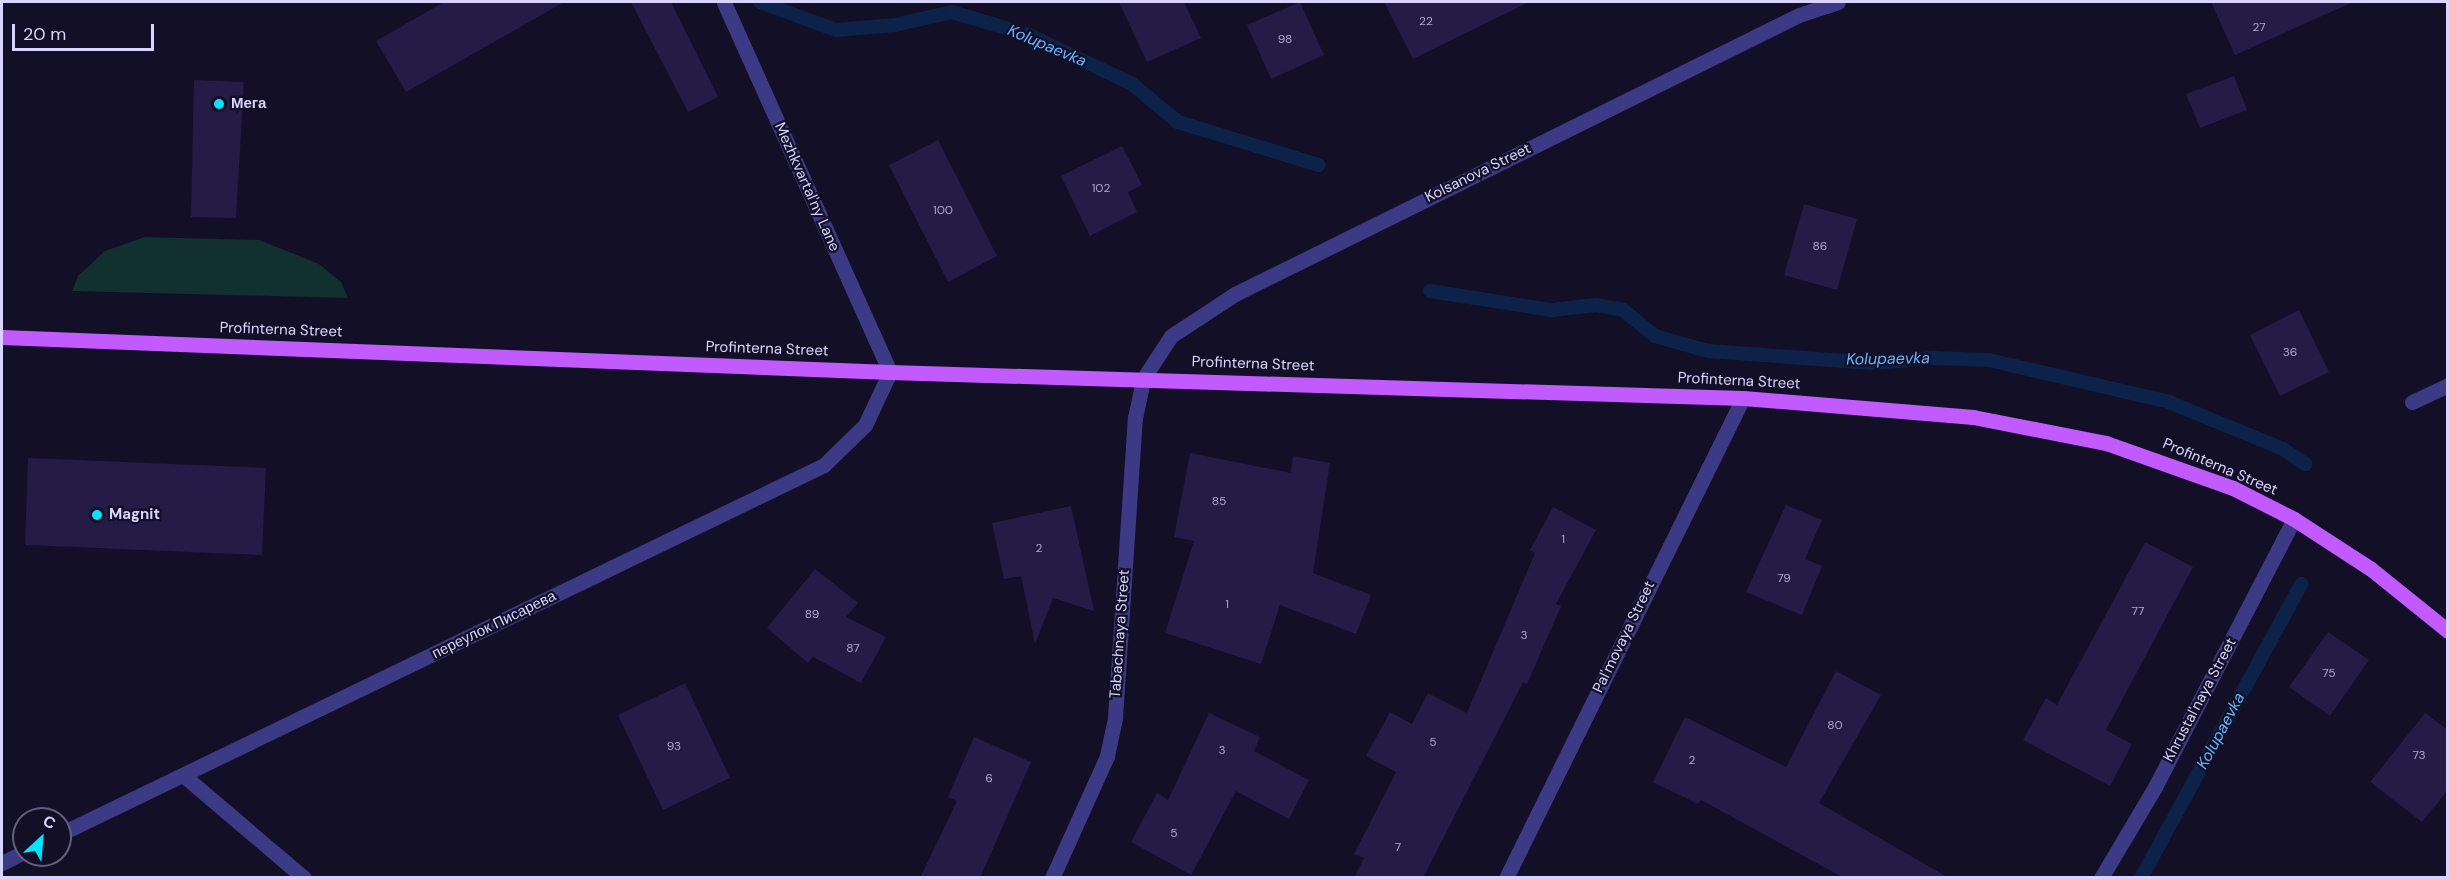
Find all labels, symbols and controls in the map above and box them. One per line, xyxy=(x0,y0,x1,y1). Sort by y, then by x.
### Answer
scale bar xyxy=(15,12,158,50)
house number: 22 xyxy=(1419,15,1433,29)
water label: Kolupaevka xyxy=(1005,21,1089,71)
house number: 27 xyxy=(2252,21,2266,35)
text: 20 m xyxy=(23,22,66,46)
house number: 98 xyxy=(1278,33,1292,47)
place label: Мега xyxy=(231,95,266,113)
marker: Мега xyxy=(212,97,226,111)
street label: Mezhkvartal'ny Lane xyxy=(770,120,844,254)
street label: Kolsanova Street xyxy=(1422,140,1534,206)
house number: 102 xyxy=(1092,182,1110,196)
house number: 100 xyxy=(933,204,953,218)
house number: 86 xyxy=(1813,240,1827,254)
street label: Profinterna Street xyxy=(219,319,343,341)
street label: Profinterna Street xyxy=(705,338,829,360)
house number: 36 xyxy=(2283,346,2297,360)
water label: Kolupaevka xyxy=(1846,349,1930,369)
street label: Profinterna Street xyxy=(1191,353,1315,375)
street label: Profinterna Street xyxy=(1677,369,1801,393)
street label: Profinterna Street xyxy=(2160,435,2280,499)
house number: 85 xyxy=(1212,495,1226,509)
place label: Magnit xyxy=(109,506,160,524)
marker: Magnit xyxy=(90,508,104,522)
house number: 1 xyxy=(1561,533,1565,547)
house number: 2 xyxy=(1036,542,1042,556)
street label: Tabachnaya Street xyxy=(1107,569,1133,699)
house number: 79 xyxy=(1777,572,1791,586)
street label: Pal'movaya Street xyxy=(1589,578,1659,696)
street label: переулок Писарева xyxy=(429,587,559,663)
house number: 1 xyxy=(1225,598,1229,612)
house number: 77 xyxy=(2132,605,2144,619)
house number: 89 xyxy=(805,608,819,622)
house number: 3 xyxy=(1520,629,1528,643)
street label: Khrustal'naya Street xyxy=(2160,635,2240,765)
house number: 87 xyxy=(846,642,860,656)
house number: 75 xyxy=(2322,667,2336,681)
water label: Kolupaevka xyxy=(2193,690,2249,772)
house number: 80 xyxy=(1827,719,1843,733)
house number: 5 xyxy=(1429,736,1437,750)
house number: 93 xyxy=(667,740,681,754)
house number: 3 xyxy=(1218,744,1226,758)
house number: 73 xyxy=(2412,749,2426,763)
house number: 2 xyxy=(1689,754,1695,768)
house number: 6 xyxy=(985,772,993,786)
north arrow xyxy=(12,807,72,867)
text: С xyxy=(39,810,59,834)
house number: 5 xyxy=(1170,827,1178,841)
house number: 7 xyxy=(1395,841,1401,855)

